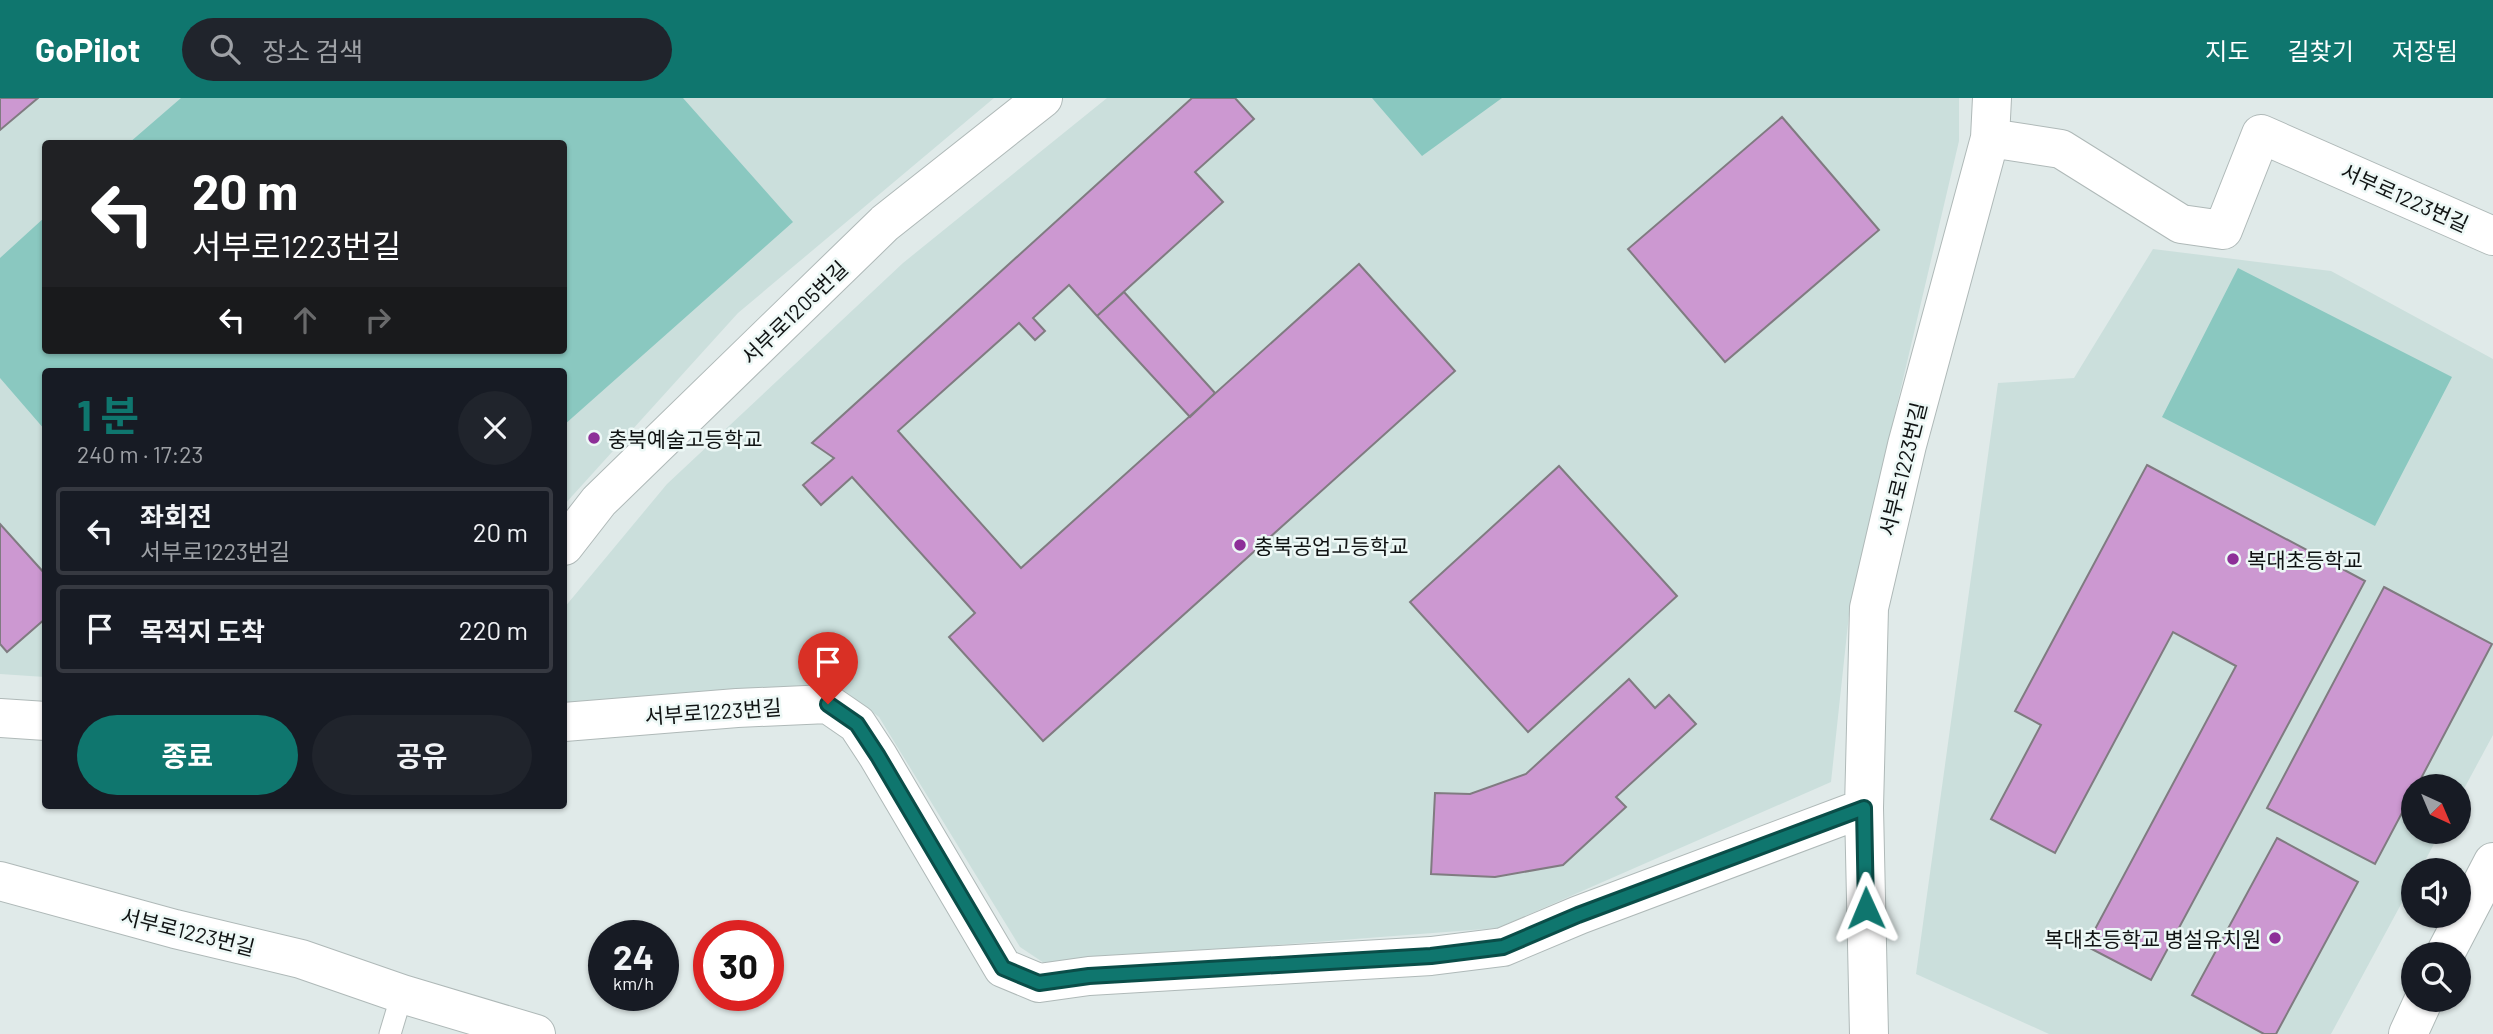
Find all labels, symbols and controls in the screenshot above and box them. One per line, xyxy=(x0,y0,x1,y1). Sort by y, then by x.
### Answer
search box xyxy=(182,18,672,81)
text: GoPilot xyxy=(35,29,140,69)
icon: search xyxy=(206,30,244,68)
text: 장소 검색 xyxy=(262,35,363,66)
text: 지도 xyxy=(2205,36,2250,65)
text: 길찾기 xyxy=(2288,36,2354,65)
text: 저장됨 xyxy=(2392,36,2458,65)
street label: 서부로1223번길 xyxy=(2337,158,2473,236)
text: 20 m xyxy=(192,161,298,220)
icon: left xyxy=(77,168,168,259)
text: 서부로1223번길 xyxy=(192,226,401,264)
street label: 서부로1205번길 xyxy=(736,255,852,369)
icon: left xyxy=(213,301,251,339)
icon: ahead xyxy=(286,301,324,339)
icon: right xyxy=(359,301,397,339)
text: 1 분 xyxy=(77,389,139,439)
button: close xyxy=(458,391,532,465)
street label: 서부로1223번길 xyxy=(1873,399,1931,539)
place label: 충북예술고등학교 xyxy=(608,426,763,451)
marker: 충북예술고등학교 xyxy=(586,430,602,446)
text: 240 m · 17:23 xyxy=(77,440,203,468)
text: 좌회전 xyxy=(140,500,212,531)
icon: left xyxy=(81,512,119,550)
text: 20 m xyxy=(473,516,528,547)
place label: 충북공업고등학교 xyxy=(1254,533,1409,558)
text: 서부로1223번길 xyxy=(140,537,290,565)
marker: 충북공업고등학교 xyxy=(1232,537,1248,553)
place label: 복대초등학교 xyxy=(2247,547,2363,572)
marker: 복대초등학교 xyxy=(2225,551,2241,567)
icon: arrive xyxy=(81,610,119,648)
text: 220 m xyxy=(459,614,528,645)
text: 목적지 도착 xyxy=(140,615,265,646)
pin xyxy=(798,632,858,704)
icon: arrive xyxy=(809,643,847,681)
street label: 서부로1223번길 xyxy=(644,694,782,728)
button: 종료 xyxy=(77,715,298,795)
button: 공유 xyxy=(312,715,532,795)
north arrow xyxy=(2401,774,2471,844)
map controls xyxy=(2401,774,2471,1012)
button: sound xyxy=(2401,858,2471,928)
position arrow xyxy=(1829,871,1903,945)
street label: 서부로1223번길 xyxy=(118,902,258,960)
speed limit sign: 30 xyxy=(693,920,784,1011)
place label: 복대초등학교 병설유치원 xyxy=(2044,926,2261,951)
marker: 복대초등학교 병설유치원 xyxy=(2267,930,2283,946)
text: 24 xyxy=(613,935,654,977)
button: search xyxy=(2401,942,2471,1012)
text: km/h xyxy=(613,972,654,994)

